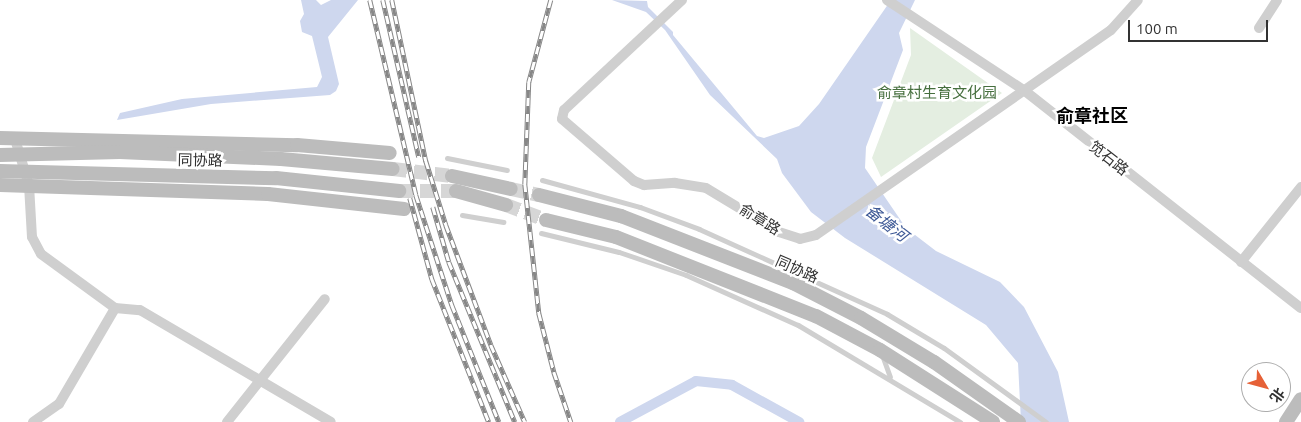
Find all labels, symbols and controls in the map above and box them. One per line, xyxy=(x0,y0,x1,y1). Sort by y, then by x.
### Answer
scale bar xyxy=(1131,10,1271,42)
text: 100 m xyxy=(1136,20,1178,37)
park label: 俞章村生育文化园 xyxy=(877,84,997,102)
district label: 俞章社区 xyxy=(1056,104,1128,126)
street label: 笕石路 xyxy=(1086,137,1132,179)
street label: 同协路 xyxy=(177,151,223,169)
street label: 俞章路 xyxy=(736,199,784,239)
water label: 备塘河 xyxy=(862,201,912,245)
street label: 同协路 xyxy=(773,252,821,286)
north arrow xyxy=(1241,362,1291,412)
text: 北 xyxy=(1267,385,1288,406)

